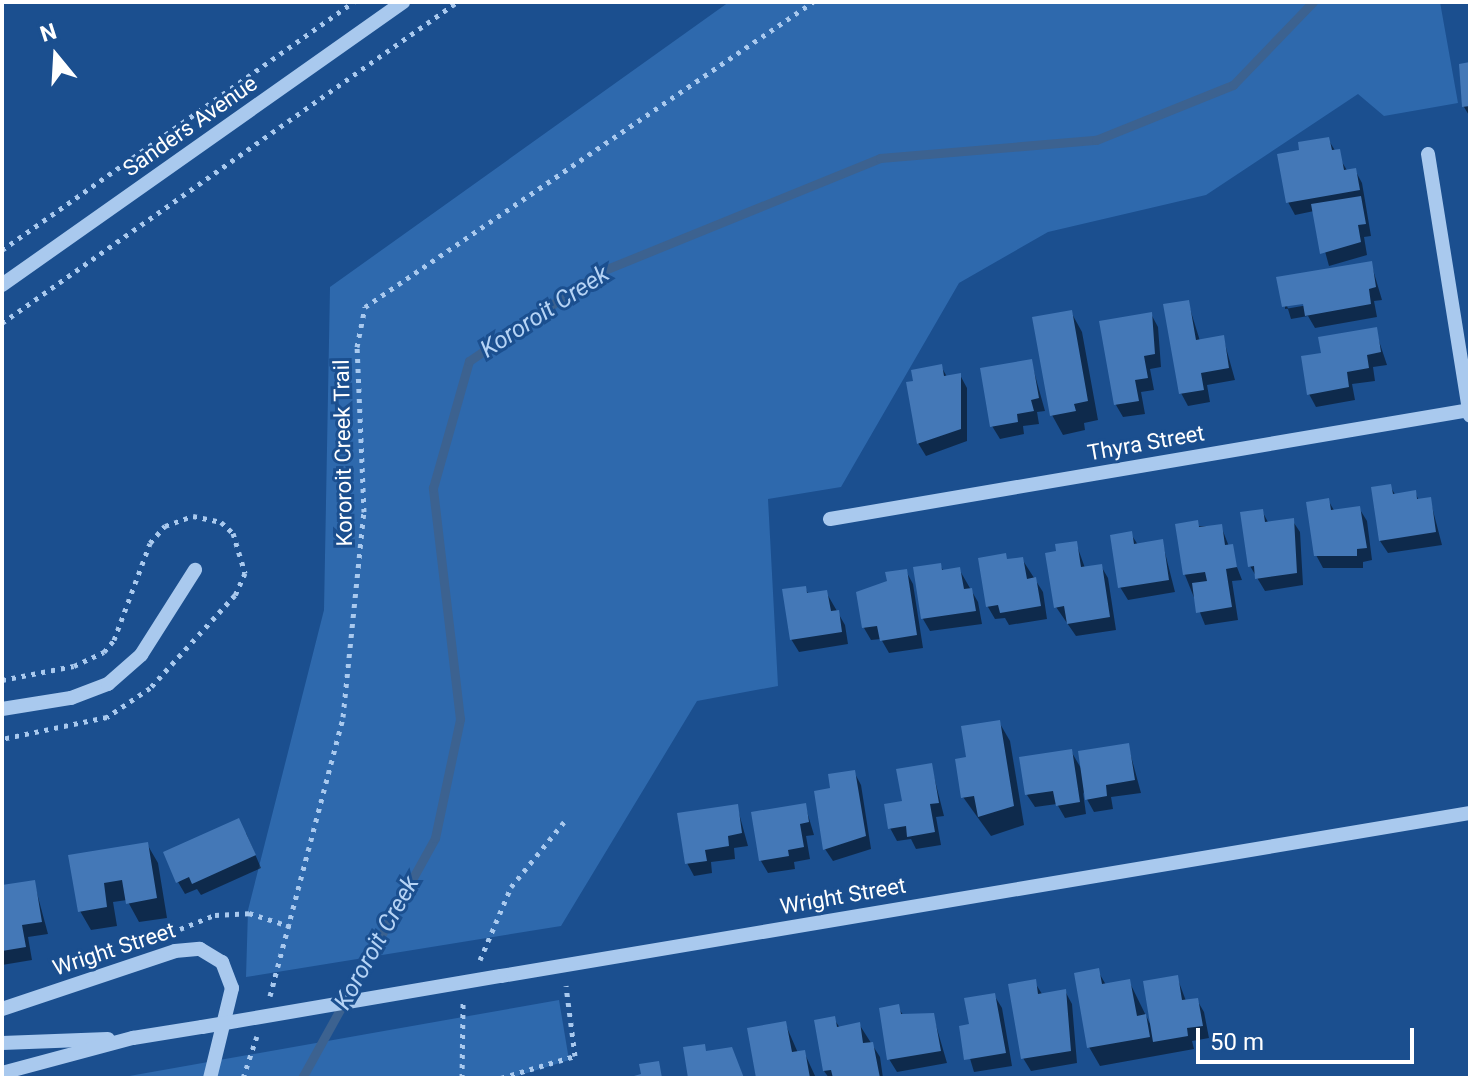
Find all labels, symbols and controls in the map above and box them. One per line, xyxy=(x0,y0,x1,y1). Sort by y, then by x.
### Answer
north arrow xyxy=(16,16,96,96)
text: N xyxy=(37,18,60,47)
street label: Sanders Avenue xyxy=(118,70,262,182)
water label: Kororoit Creek xyxy=(475,260,615,364)
street label: Kororoit Creek Trail xyxy=(328,359,358,547)
street label: Thyra Street xyxy=(1086,420,1206,466)
water label: Kororoit Creek xyxy=(329,871,425,1015)
street label: Wright Street xyxy=(778,872,908,920)
street label: Wright Street xyxy=(49,917,179,981)
scale bar xyxy=(1200,1012,1418,1062)
text: 50 m xyxy=(1210,1028,1264,1056)

